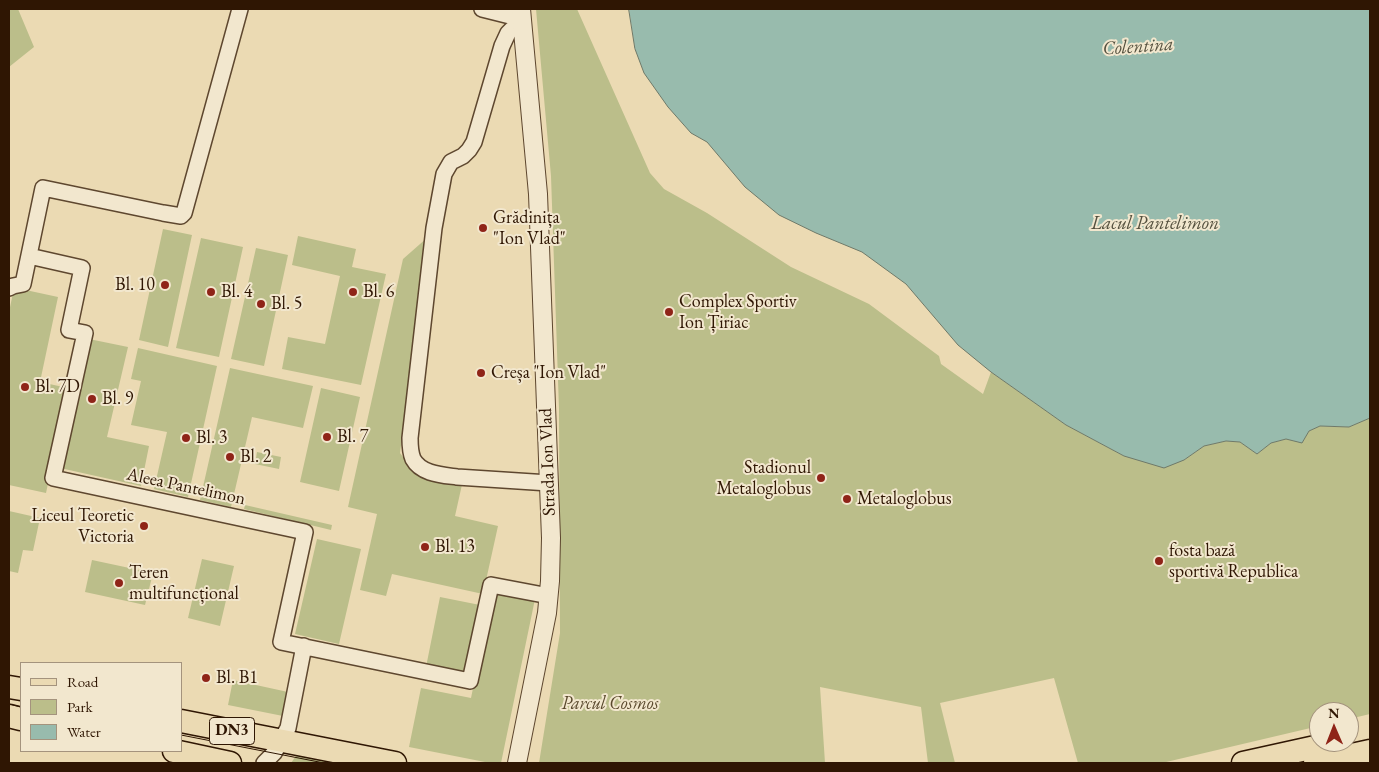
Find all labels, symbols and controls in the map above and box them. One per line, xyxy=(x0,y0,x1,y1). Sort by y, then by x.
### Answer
water label: Colentina xyxy=(1102,33,1174,61)
place label: Grădinița "Ion Vlad" xyxy=(493,207,566,250)
water label: Lacul Pantelimon xyxy=(1091,213,1219,235)
marker: Grădinița "Ion Vlad" xyxy=(477,222,489,234)
place label: Bl. 10 xyxy=(115,274,155,296)
marker: Bl. 10 xyxy=(159,279,171,291)
place label: Bl. 4 xyxy=(221,281,252,303)
place label: Bl. 6 xyxy=(363,281,394,303)
marker: Bl. 4 xyxy=(205,286,217,298)
marker: Bl. 6 xyxy=(347,286,359,298)
place label: Complex Sportiv Ion Țiriac xyxy=(679,291,797,334)
place label: Bl. 5 xyxy=(271,293,302,315)
marker: Bl. 5 xyxy=(255,298,267,310)
marker: Complex Sportiv Ion Țiriac xyxy=(663,306,675,318)
place label: Creșa "Ion Vlad" xyxy=(491,362,606,384)
marker: Creșa "Ion Vlad" xyxy=(475,367,487,379)
place label: Bl. 7D xyxy=(35,376,80,398)
marker: Bl. 7D xyxy=(19,381,31,393)
place label: Bl. 9 xyxy=(102,388,133,410)
marker: Bl. 9 xyxy=(86,393,98,405)
street label: Strada Ion Vlad xyxy=(535,408,561,516)
place label: Bl. 7 xyxy=(337,426,368,448)
place label: Bl. 3 xyxy=(196,427,227,449)
marker: Bl. 7 xyxy=(321,431,333,443)
marker: Bl. 3 xyxy=(180,432,192,444)
place label: Bl. 2 xyxy=(240,446,271,468)
marker: Bl. 2 xyxy=(224,451,236,463)
place label: Stadionul Metaloglobus xyxy=(716,457,811,499)
street label: Aleea Pantelimon xyxy=(125,464,247,510)
marker: Stadionul Metaloglobus xyxy=(815,472,827,484)
place label: Metaloglobus xyxy=(857,488,952,510)
marker: Metaloglobus xyxy=(841,493,853,505)
place label: Liceul Teoretic Victoria xyxy=(31,505,134,548)
marker: Liceul Teoretic Victoria xyxy=(138,520,150,532)
place label: Bl. 13 xyxy=(435,536,475,558)
place label: fosta bază sportivă Republica xyxy=(1169,540,1298,582)
marker: Bl. 13 xyxy=(419,541,431,553)
marker: fosta bază sportivă Republica xyxy=(1153,555,1165,567)
place label: Teren multifuncțional xyxy=(129,562,239,604)
marker: Teren multifuncțional xyxy=(113,577,125,589)
legend xyxy=(20,662,182,752)
place label: Bl. B1 xyxy=(216,667,258,689)
text: Road xyxy=(67,672,98,691)
marker: Bl. B1 xyxy=(200,672,212,684)
park label: Parcul Cosmos xyxy=(562,693,658,715)
text: Park xyxy=(67,697,93,716)
north arrow xyxy=(1309,702,1359,752)
text: N xyxy=(1328,704,1340,722)
road number: DN3 xyxy=(210,718,254,744)
text: Water xyxy=(67,722,101,741)

